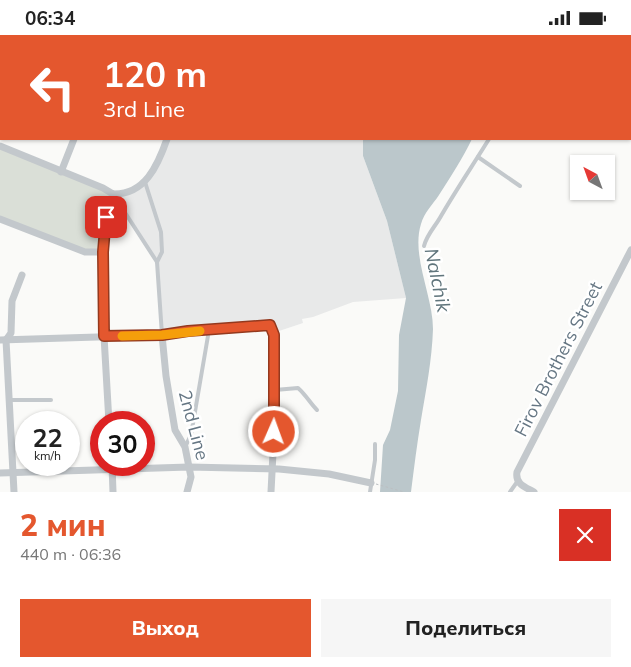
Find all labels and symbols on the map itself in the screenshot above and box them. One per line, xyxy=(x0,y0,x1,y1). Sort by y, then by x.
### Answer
north arrow xyxy=(570,155,615,200)
pin xyxy=(85,196,127,238)
water label: Nalchik xyxy=(420,246,457,315)
street label: Firov Brothers Street xyxy=(509,278,607,440)
street label: 2nd Line xyxy=(174,388,214,462)
position arrow xyxy=(247,405,299,457)
speed limit sign: 30 xyxy=(90,411,155,476)

